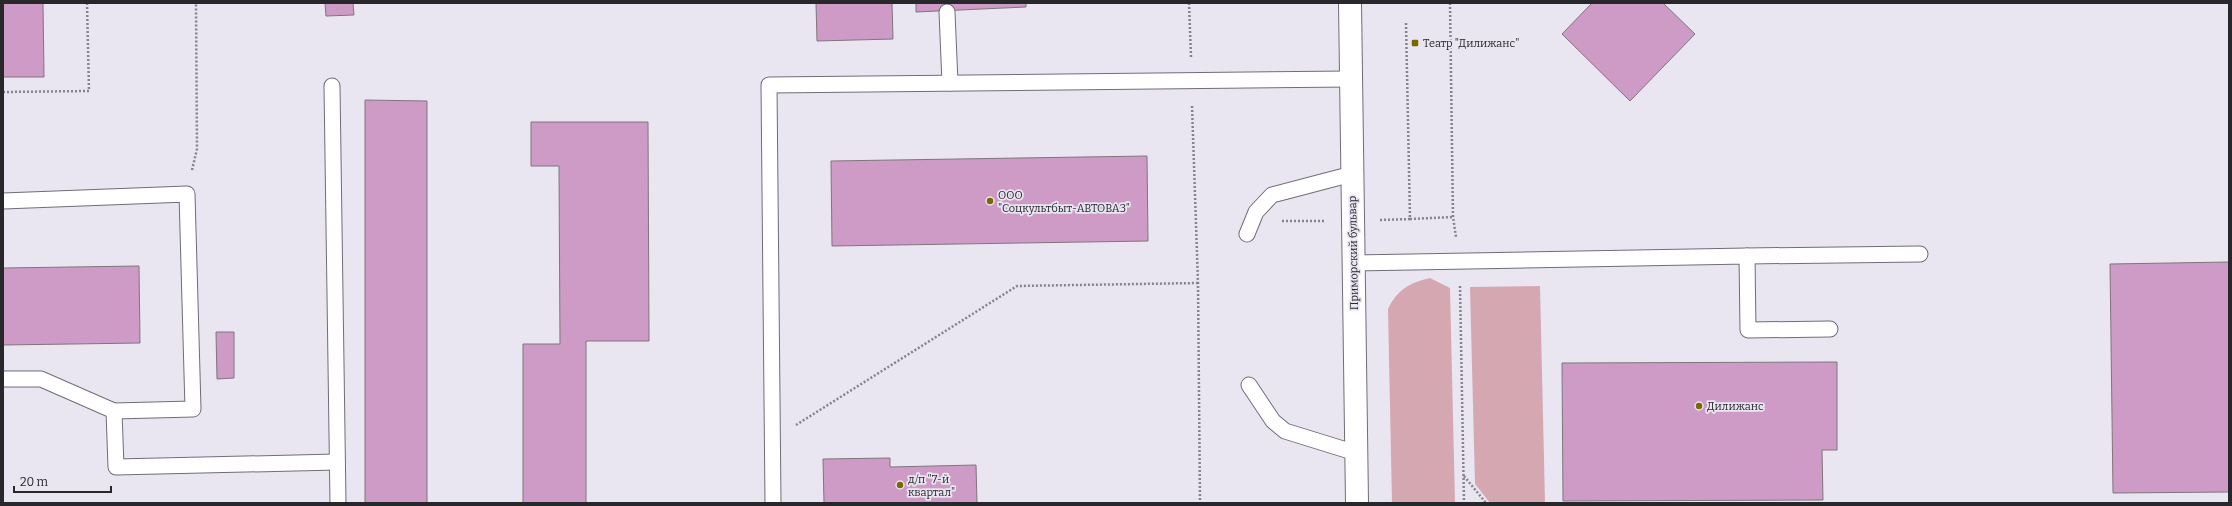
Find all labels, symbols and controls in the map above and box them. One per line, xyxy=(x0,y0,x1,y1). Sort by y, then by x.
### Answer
place label: Театр "Дилижанс" xyxy=(1423,37,1520,50)
marker: Театр "Дилижанс" xyxy=(1410,38,1420,48)
place label: ООО "Соцкультбыт-АВТОВАЗ" xyxy=(998,189,1130,215)
street label: Приморский бульвар xyxy=(1346,195,1361,310)
marker: ООО "Соцкультбыт-АВТОВАЗ" xyxy=(985,196,995,206)
place label: Дилижанс xyxy=(1707,400,1764,413)
marker: Дилижанс xyxy=(1694,401,1704,411)
scale bar xyxy=(14,468,111,494)
place label: д/п "7-й квартал" xyxy=(908,473,955,499)
text: 20 m xyxy=(20,475,49,489)
marker: д/п "7-й квартал" xyxy=(895,480,905,490)

